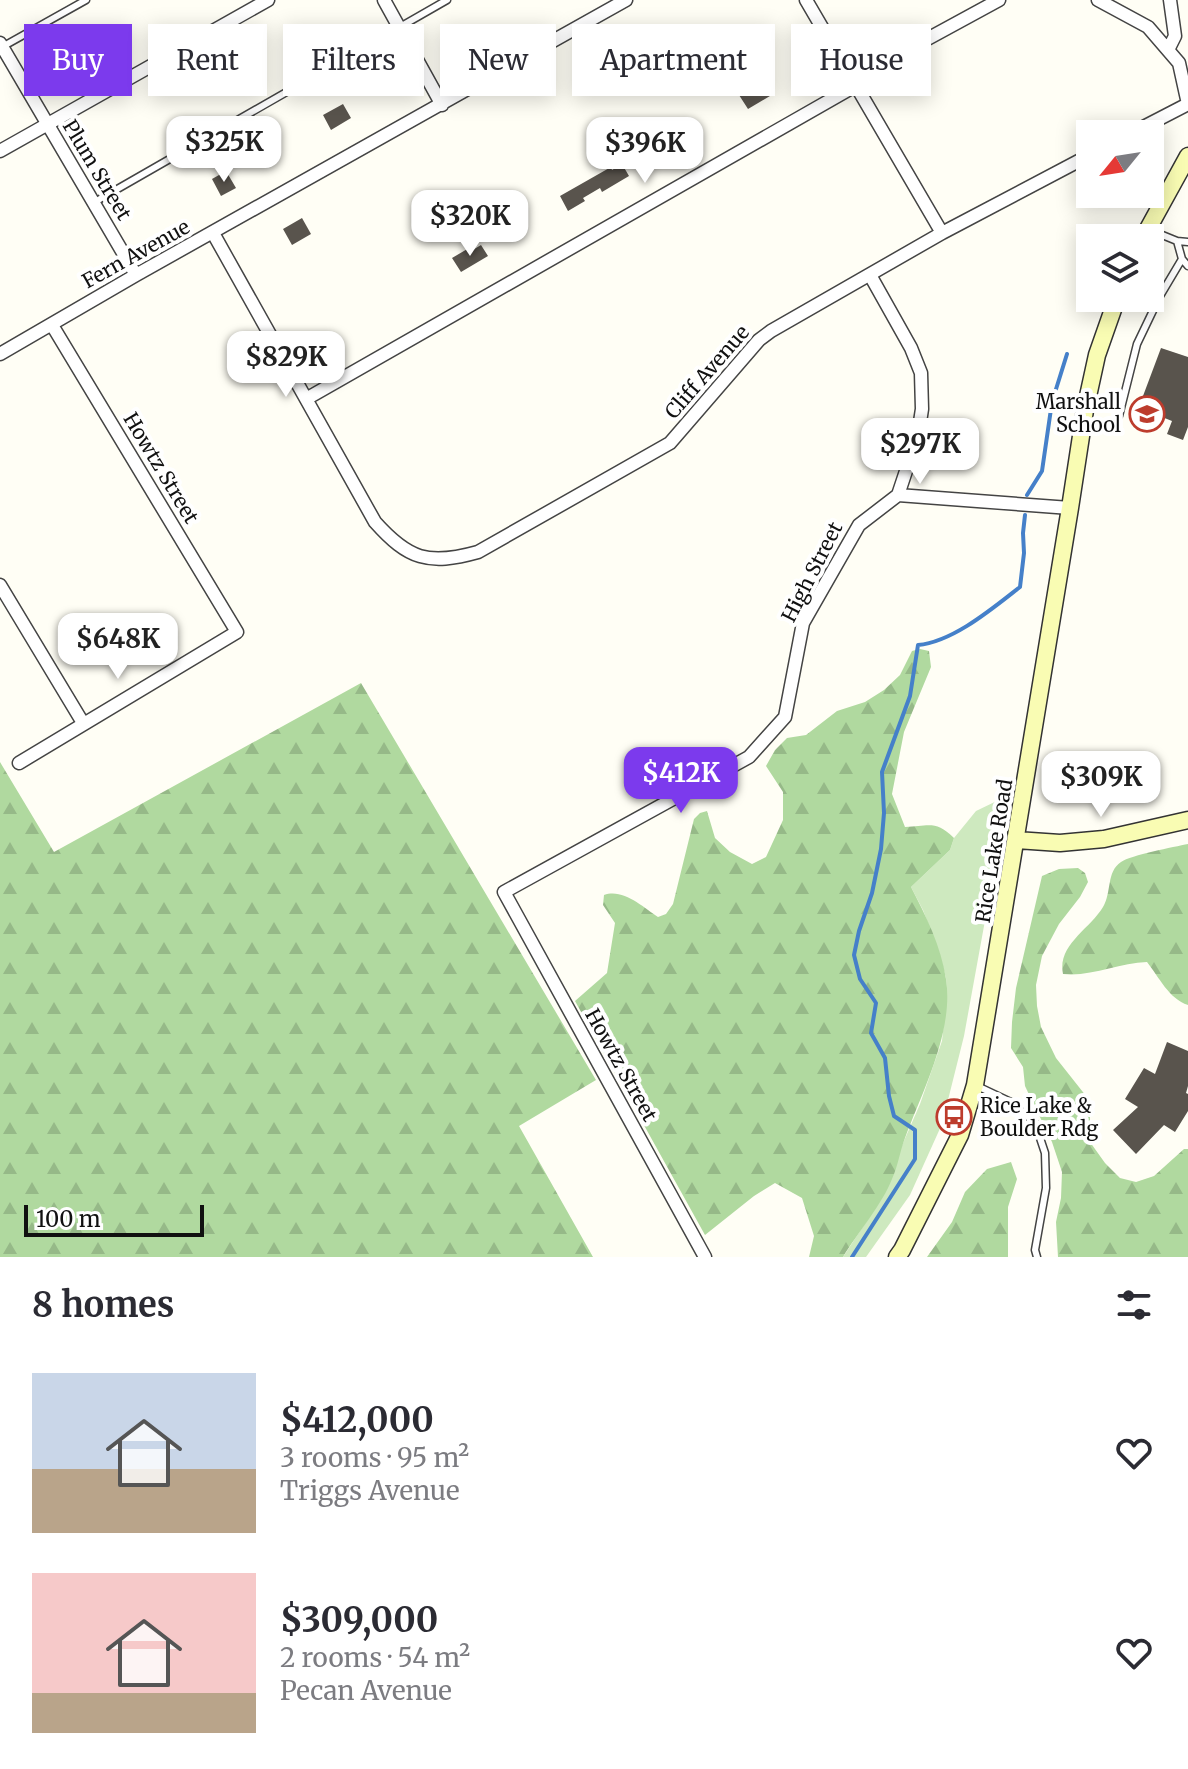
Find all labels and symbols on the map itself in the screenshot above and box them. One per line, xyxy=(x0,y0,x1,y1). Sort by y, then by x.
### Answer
street label: Plum Street xyxy=(58,115,137,225)
pin: $325K xyxy=(168,116,280,184)
pin: $396K xyxy=(589,117,701,185)
north arrow xyxy=(1076,120,1164,208)
pin: $320K xyxy=(414,190,526,258)
street label: Fern Avenue xyxy=(78,214,194,293)
street label: Cliff Avenue xyxy=(659,320,754,424)
pin: $829K xyxy=(230,331,342,399)
place label: Marshall School xyxy=(1036,389,1121,437)
school or university icon: Marshall School xyxy=(1128,395,1166,433)
street label: Howtz Street xyxy=(118,408,204,528)
pin: $297K xyxy=(864,418,976,486)
street label: High Street xyxy=(776,517,848,626)
pin: $648K xyxy=(62,613,174,681)
pin: $412K xyxy=(625,747,737,815)
pin: $309K xyxy=(1045,751,1157,819)
street label: Rice Lake Road xyxy=(970,777,1017,925)
street label: Howtz Street xyxy=(580,1004,663,1126)
place label: Rice Lake & Boulder Rdg xyxy=(980,1093,1098,1141)
bus stop icon: Rice Lake & Boulder Rdg xyxy=(935,1098,973,1136)
scale bar xyxy=(24,1201,204,1237)

